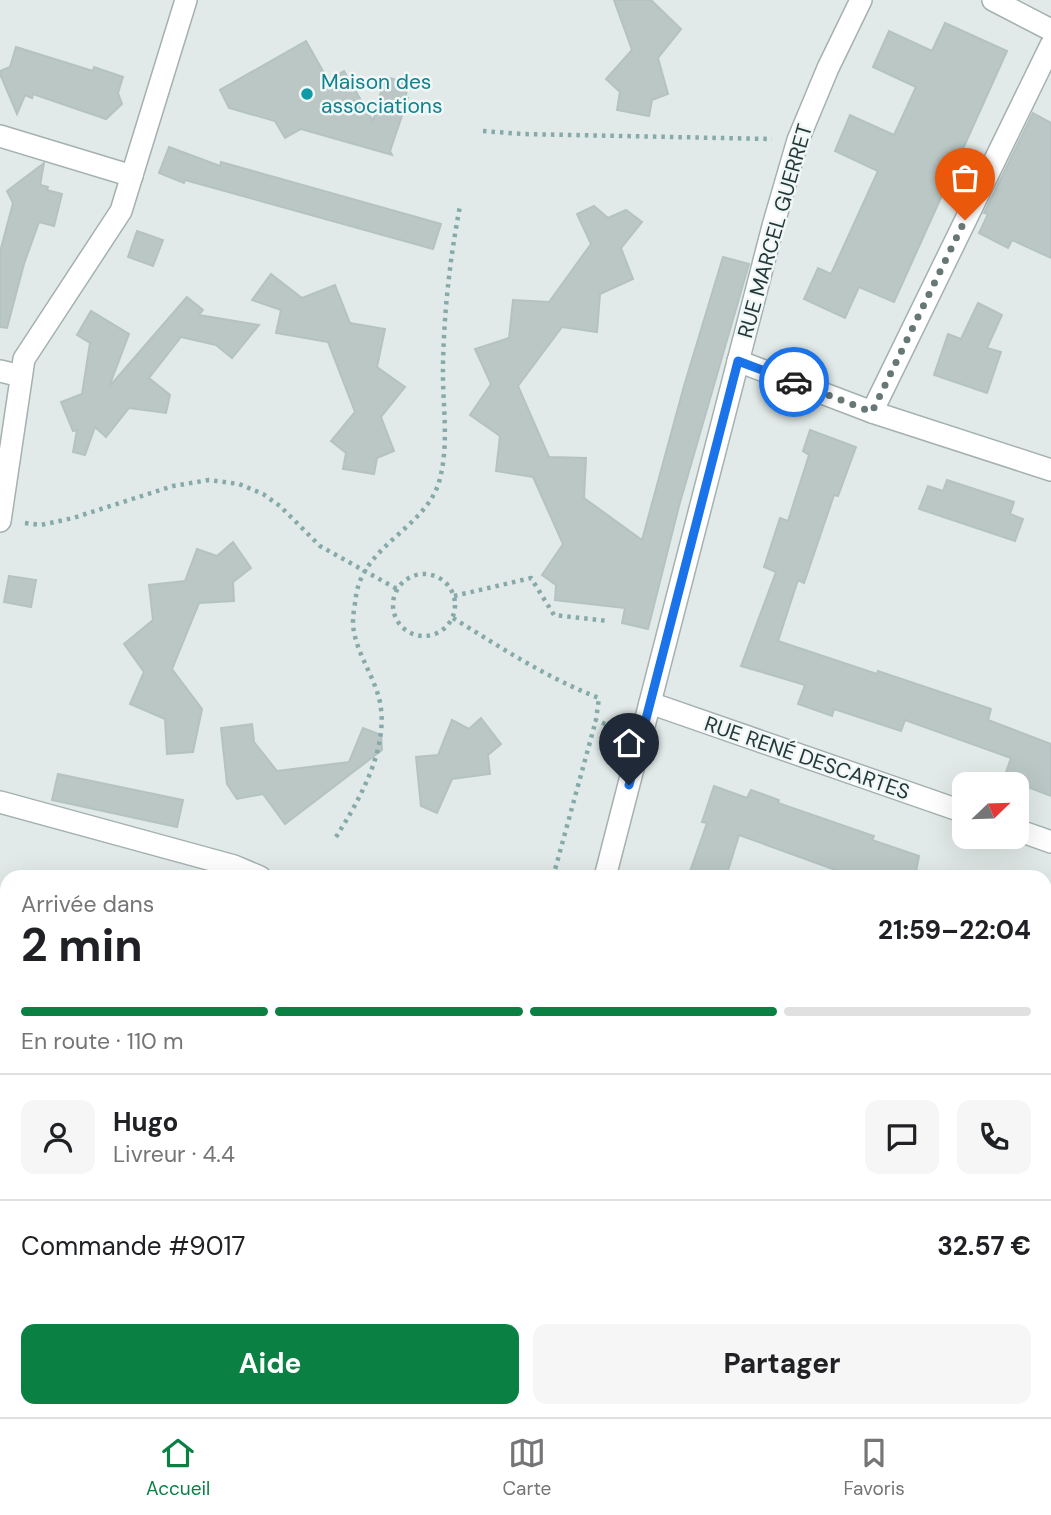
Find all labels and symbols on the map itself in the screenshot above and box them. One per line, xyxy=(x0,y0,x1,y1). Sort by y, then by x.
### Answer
place label: Maison des associations xyxy=(321,68,442,120)
marker: Maison des associations xyxy=(299,86,315,102)
street label: RUE MARCEL GUERRET xyxy=(731,120,819,341)
pin xyxy=(935,148,995,220)
courier xyxy=(759,347,829,417)
street label: RUE RENÉ DESCARTES xyxy=(701,710,913,806)
pin xyxy=(599,713,659,785)
north arrow xyxy=(952,772,1029,849)

